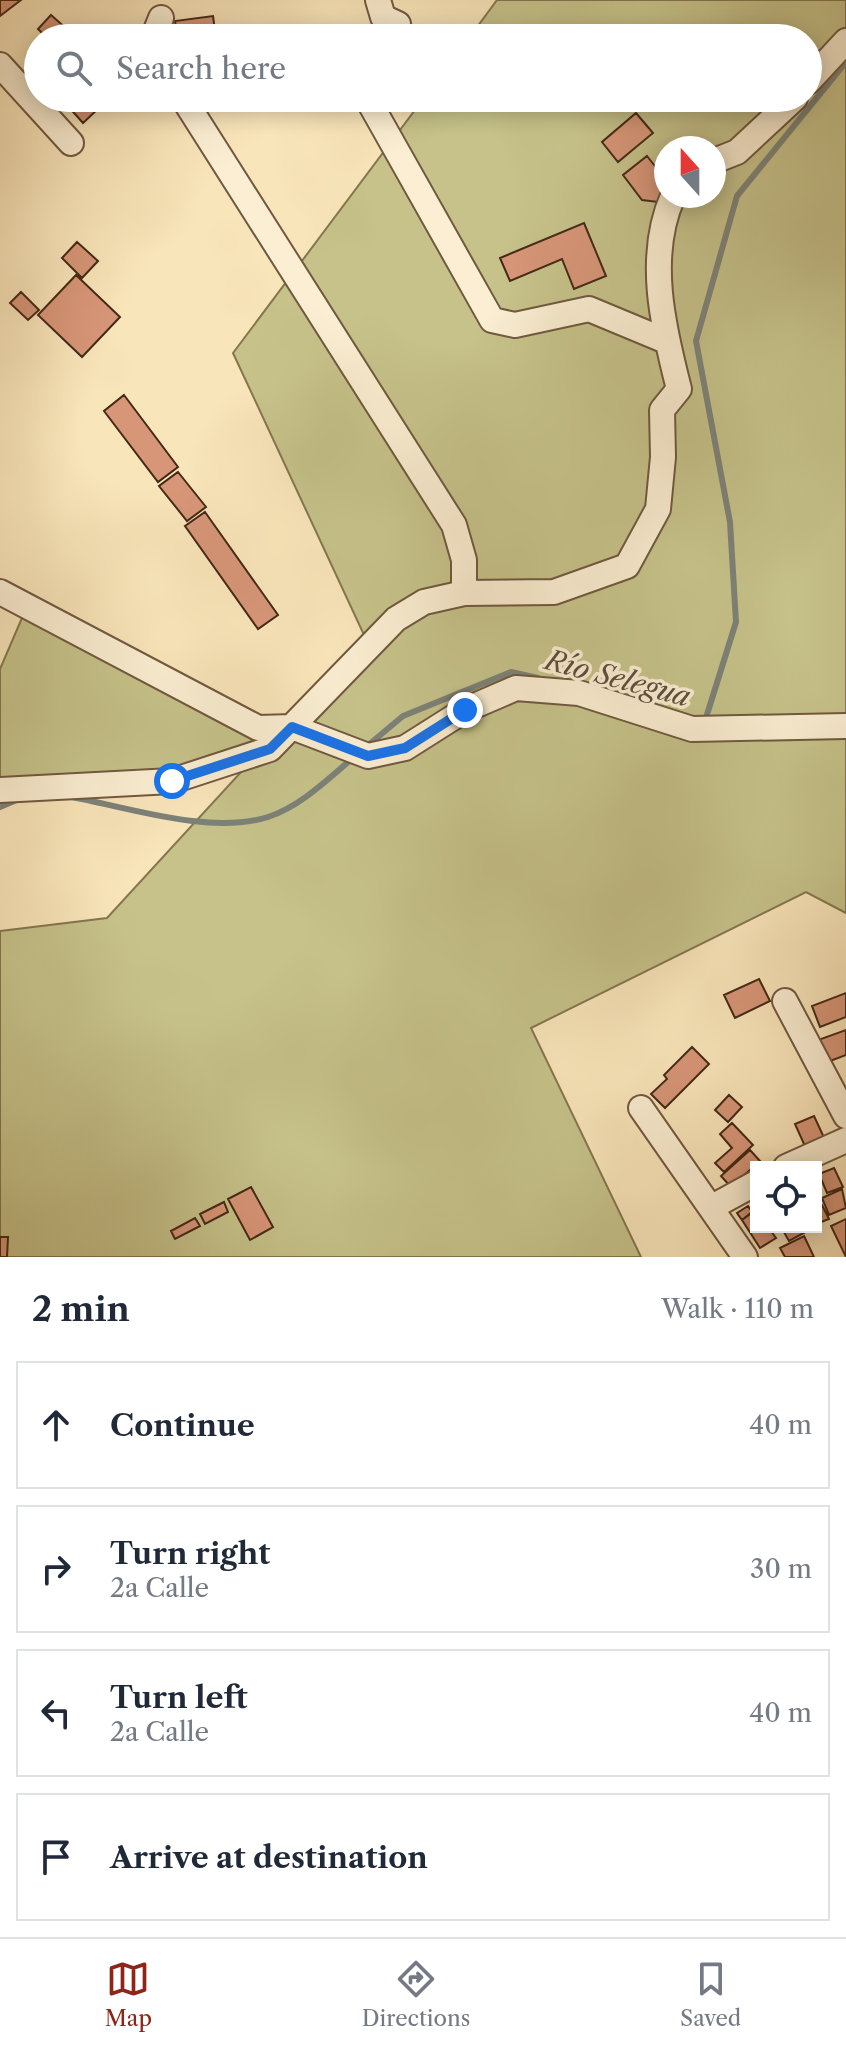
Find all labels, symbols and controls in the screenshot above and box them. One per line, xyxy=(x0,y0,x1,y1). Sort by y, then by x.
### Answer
search box xyxy=(24,24,822,112)
icon: search xyxy=(52,46,96,90)
text: Search here xyxy=(116,50,286,87)
north arrow xyxy=(654,136,726,208)
water label: Río Selegua xyxy=(540,642,695,714)
route end xyxy=(447,692,483,728)
route start xyxy=(154,763,190,799)
map controls xyxy=(750,1161,822,1233)
button: locate xyxy=(750,1161,822,1233)
text: 2 min xyxy=(32,1288,130,1330)
text: Walk · 110 m xyxy=(661,1293,814,1325)
icon: ahead xyxy=(34,1403,78,1447)
text: Continue xyxy=(110,1407,255,1444)
text: 40 m xyxy=(749,1409,812,1441)
text: Turn right xyxy=(110,1535,270,1572)
icon: right xyxy=(34,1547,78,1591)
text: 30 m xyxy=(750,1553,812,1585)
text: 2a Calle xyxy=(110,1572,209,1604)
text: Turn left xyxy=(110,1679,247,1716)
icon: left xyxy=(34,1691,78,1735)
text: 40 m xyxy=(749,1697,812,1729)
text: 2a Calle xyxy=(110,1716,209,1748)
icon: arrive xyxy=(34,1835,78,1879)
text: Arrive at destination xyxy=(110,1839,428,1876)
tab: Map xyxy=(105,1957,152,2032)
tab: Directions xyxy=(362,1957,470,2032)
tab: Saved xyxy=(680,1957,741,2032)

